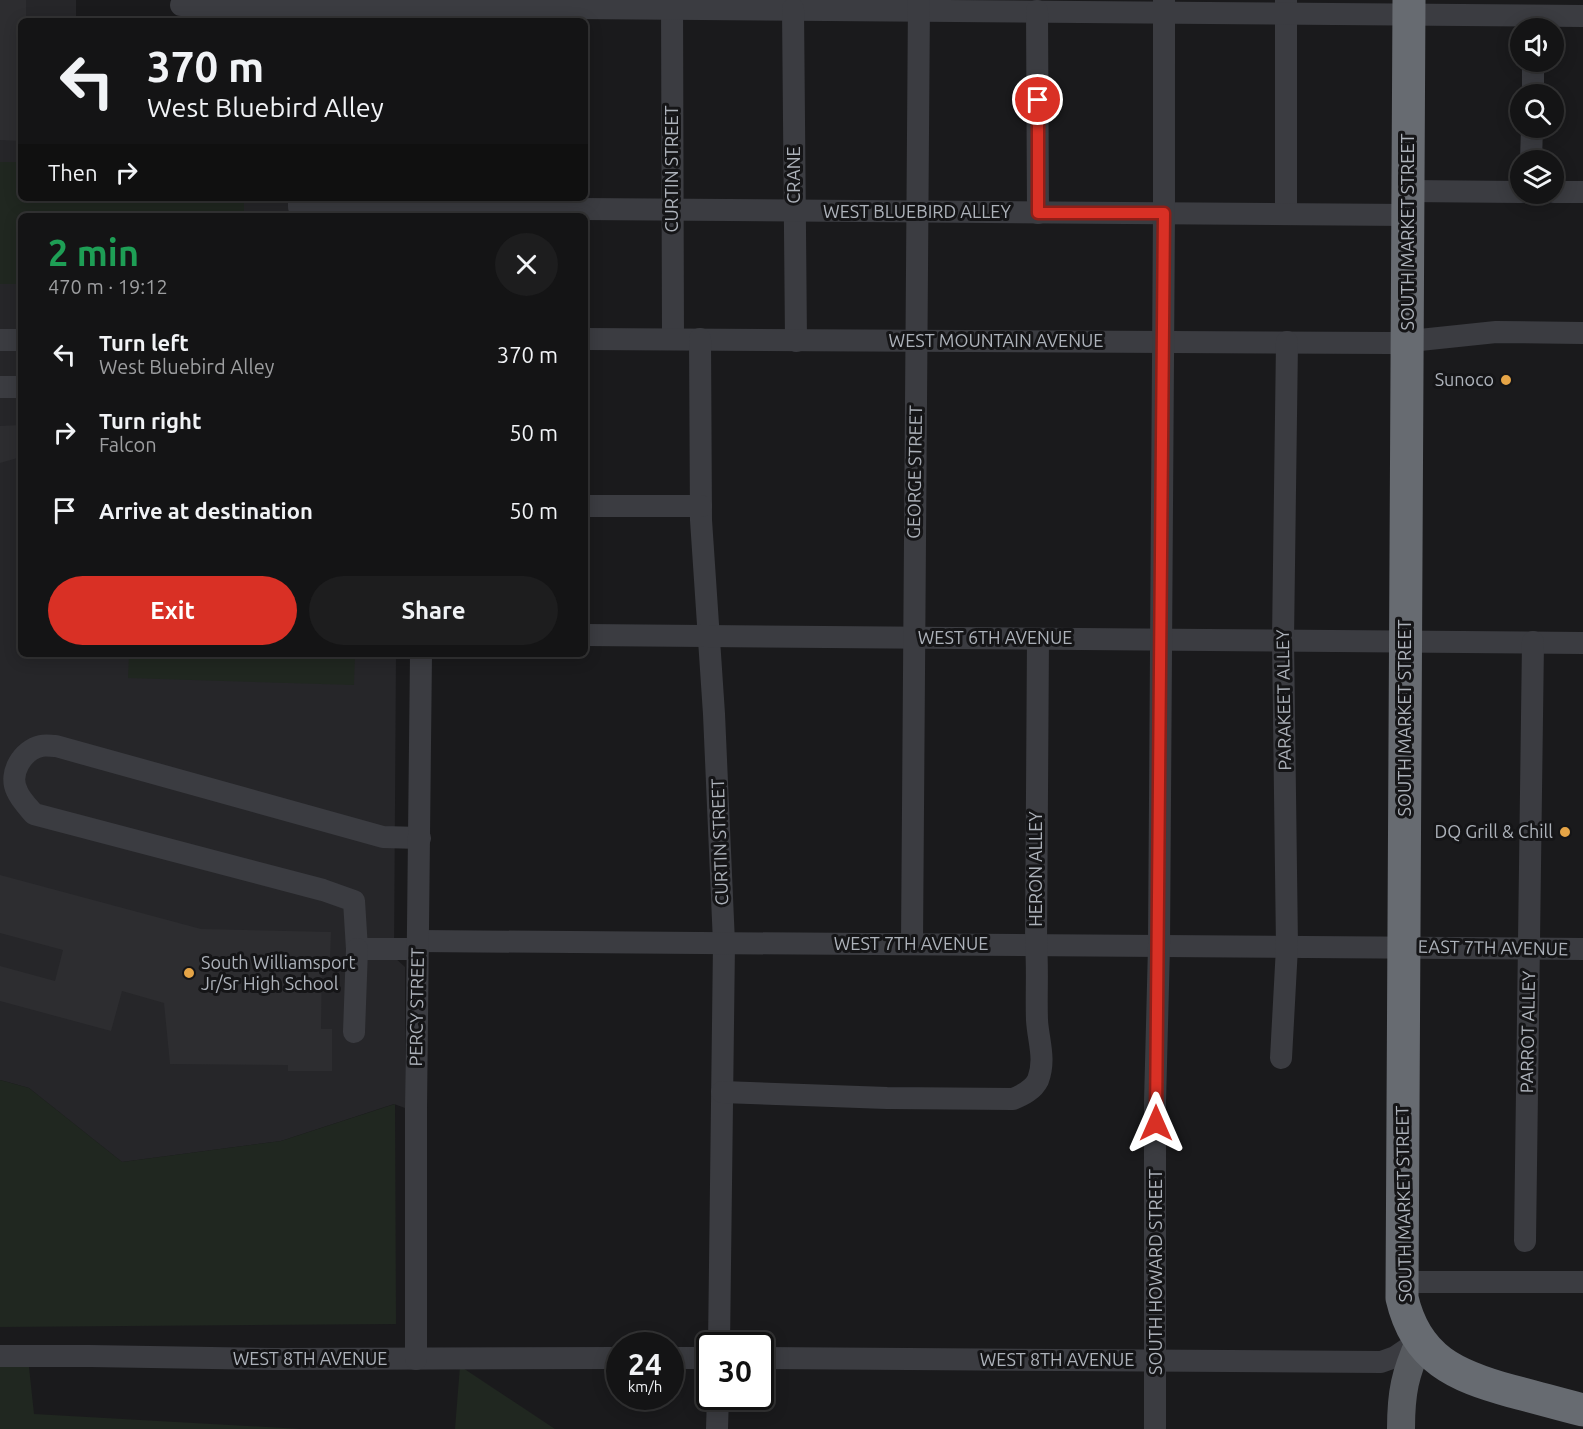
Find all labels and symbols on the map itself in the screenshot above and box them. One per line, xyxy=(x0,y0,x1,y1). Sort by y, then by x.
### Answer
pin xyxy=(1012,74,1063,125)
street label: CURTIN STREET xyxy=(661,106,681,232)
street label: SOUTH MARKET STREET xyxy=(1397,134,1417,330)
street label: CRANE xyxy=(783,146,803,204)
street label: WEST BLUEBIRD ALLEY xyxy=(823,201,1011,221)
street label: WEST MOUNTAIN AVENUE xyxy=(889,330,1103,350)
place label: Sunoco xyxy=(1435,369,1494,389)
marker: Sunoco xyxy=(1499,373,1513,387)
street label: GEORGE STREET xyxy=(903,405,925,539)
street label: SOUTH MARKET STREET xyxy=(1394,620,1414,816)
street label: WEST 6TH AVENUE xyxy=(918,627,1072,647)
street label: PARAKEET ALLEY xyxy=(1272,629,1294,771)
street label: CURTIN STREET xyxy=(707,778,731,906)
street label: HERON ALLEY xyxy=(1025,811,1045,927)
place label: DQ Grill & Chill xyxy=(1435,821,1553,842)
marker: DQ Grill & Chill xyxy=(1558,825,1572,839)
street label: WEST 7TH AVENUE xyxy=(834,933,988,953)
street label: EAST 7TH AVENUE xyxy=(1418,936,1568,958)
street label: PERCY STREET xyxy=(405,947,427,1066)
place label: South Williamsport Jr/Sr High School xyxy=(201,952,355,993)
marker: South Williamsport Jr/Sr High School xyxy=(182,966,196,980)
street label: PARROT ALLEY xyxy=(1516,970,1538,1093)
position arrow xyxy=(1124,1091,1188,1155)
street label: SOUTH MARKET STREET xyxy=(1391,1105,1415,1303)
street label: SOUTH HOWARD STREET xyxy=(1145,1169,1165,1375)
speed limit sign: 30 xyxy=(696,1332,774,1410)
street label: WEST 8TH AVENUE xyxy=(233,1348,387,1368)
street label: WEST 8TH AVENUE xyxy=(980,1349,1134,1369)

